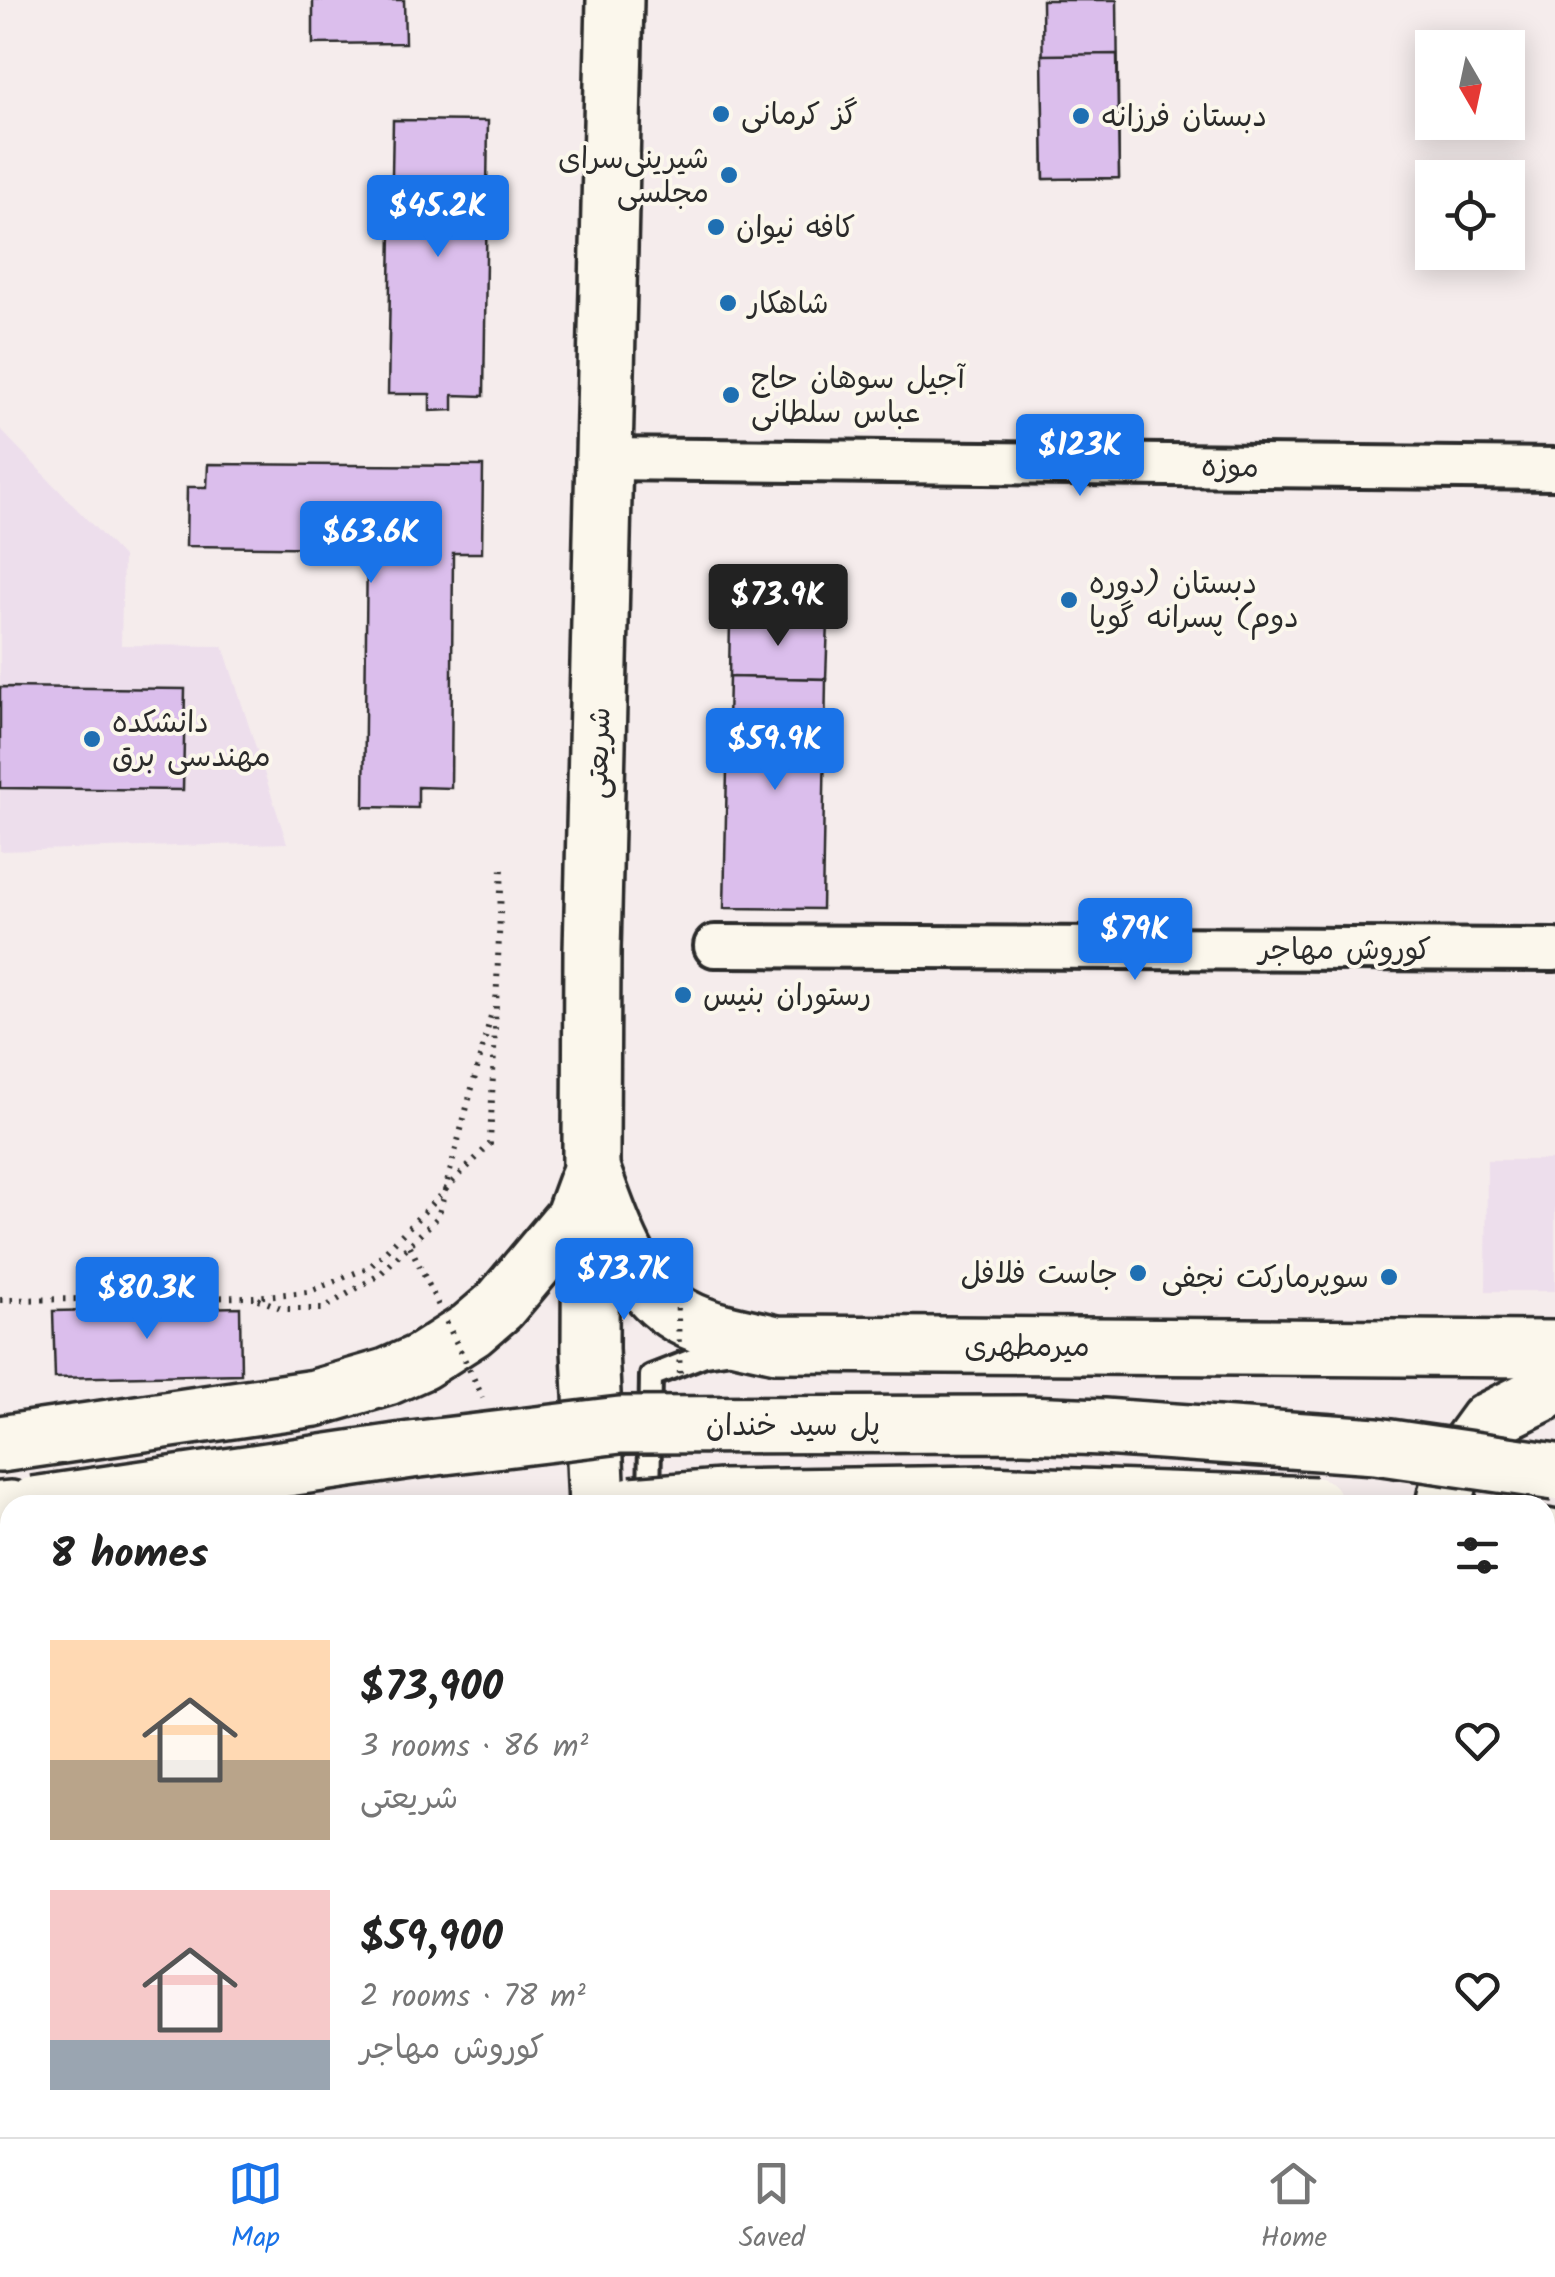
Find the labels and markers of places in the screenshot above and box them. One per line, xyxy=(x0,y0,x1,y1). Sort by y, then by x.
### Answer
place label: گز کرمانی xyxy=(741,92,858,140)
place label: دبستان فرزانه xyxy=(1101,94,1267,142)
marker: گز کرمانی xyxy=(710,103,732,125)
marker: دبستان فرزانه xyxy=(1070,105,1092,127)
place label: شیرینی‌سرای مجلسی xyxy=(558,136,709,218)
marker: شیرینی‌سرای مجلسی xyxy=(718,164,740,186)
pin: $45.2K xyxy=(357,175,519,260)
place label: کافه نیوان xyxy=(736,205,855,253)
marker: کافه نیوان xyxy=(705,216,727,238)
place label: شاهکار xyxy=(746,281,829,329)
marker: شاهکار xyxy=(717,292,739,314)
place label: آجیل سوهان حاج عباس سلطانی xyxy=(751,356,967,438)
marker: آجیل سوهان حاج عباس سلطانی xyxy=(720,384,742,406)
pin: $123K xyxy=(1010,414,1150,499)
pin: $63.6K xyxy=(290,501,452,586)
place label: دبستان (دوره دوم) پسرانه گویا xyxy=(1089,561,1299,643)
pin: $73.9K xyxy=(697,564,859,649)
marker: دبستان (دوره دوم) پسرانه گویا xyxy=(1058,589,1080,611)
place label: دانشکده مهندسی برق xyxy=(112,700,271,782)
pin: $59.9K xyxy=(694,708,856,793)
marker: دانشکده مهندسی برق xyxy=(81,728,103,750)
pin: $79K xyxy=(1076,898,1194,983)
place label: رستوران بنیس xyxy=(703,973,871,1021)
marker: رستوران بنیس xyxy=(672,984,694,1006)
pin: $73.7K xyxy=(543,1238,705,1323)
place label: جاست فلافل xyxy=(961,1251,1118,1299)
place label: سوپرمارکت نجفی xyxy=(1162,1255,1369,1303)
pin: $80.3K xyxy=(66,1257,228,1342)
marker: جاست فلافل xyxy=(1127,1262,1149,1284)
marker: سوپرمارکت نجفی xyxy=(1378,1266,1400,1288)

